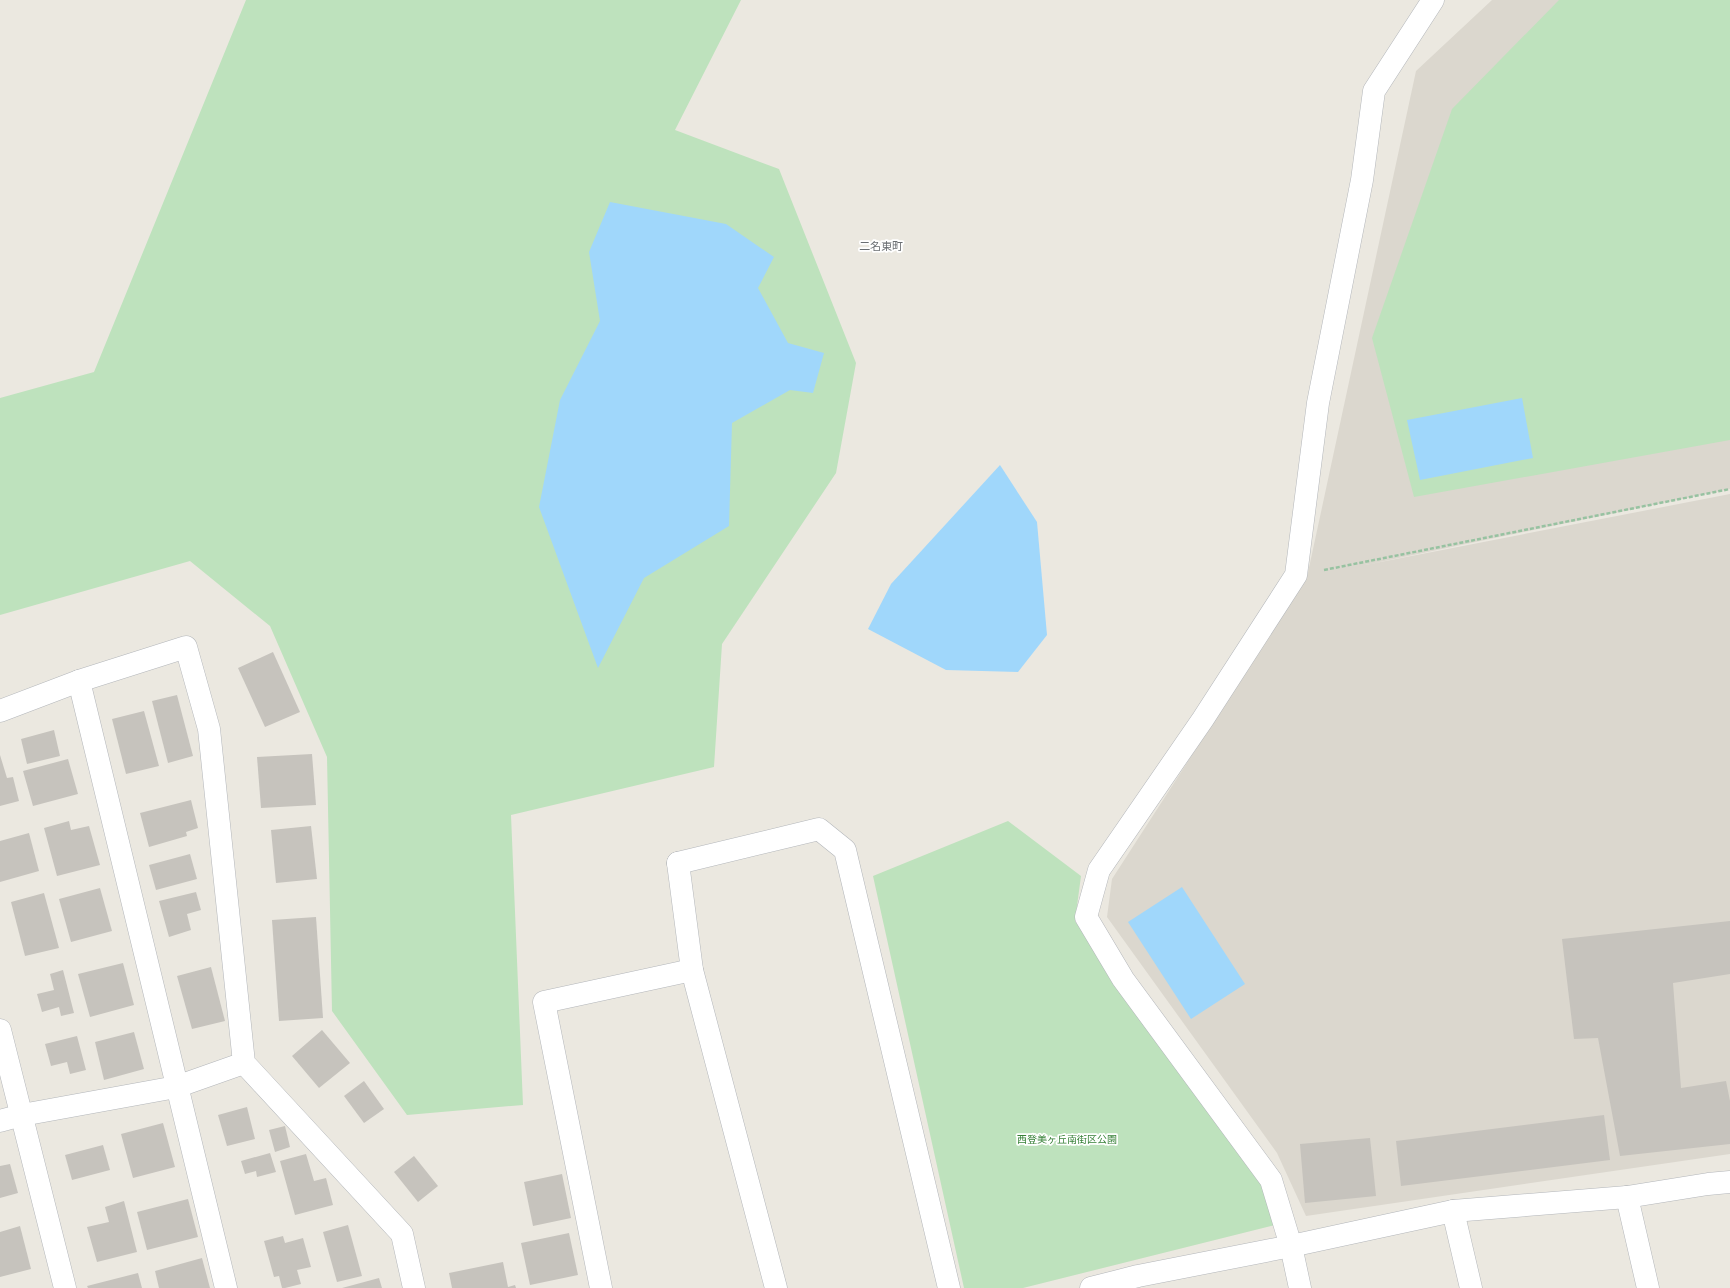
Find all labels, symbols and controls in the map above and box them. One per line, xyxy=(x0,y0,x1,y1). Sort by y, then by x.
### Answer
district label: 二名東町 xyxy=(859,240,903,253)
park label: 西登美ヶ丘南街区公園 xyxy=(1017,1134,1117,1146)

